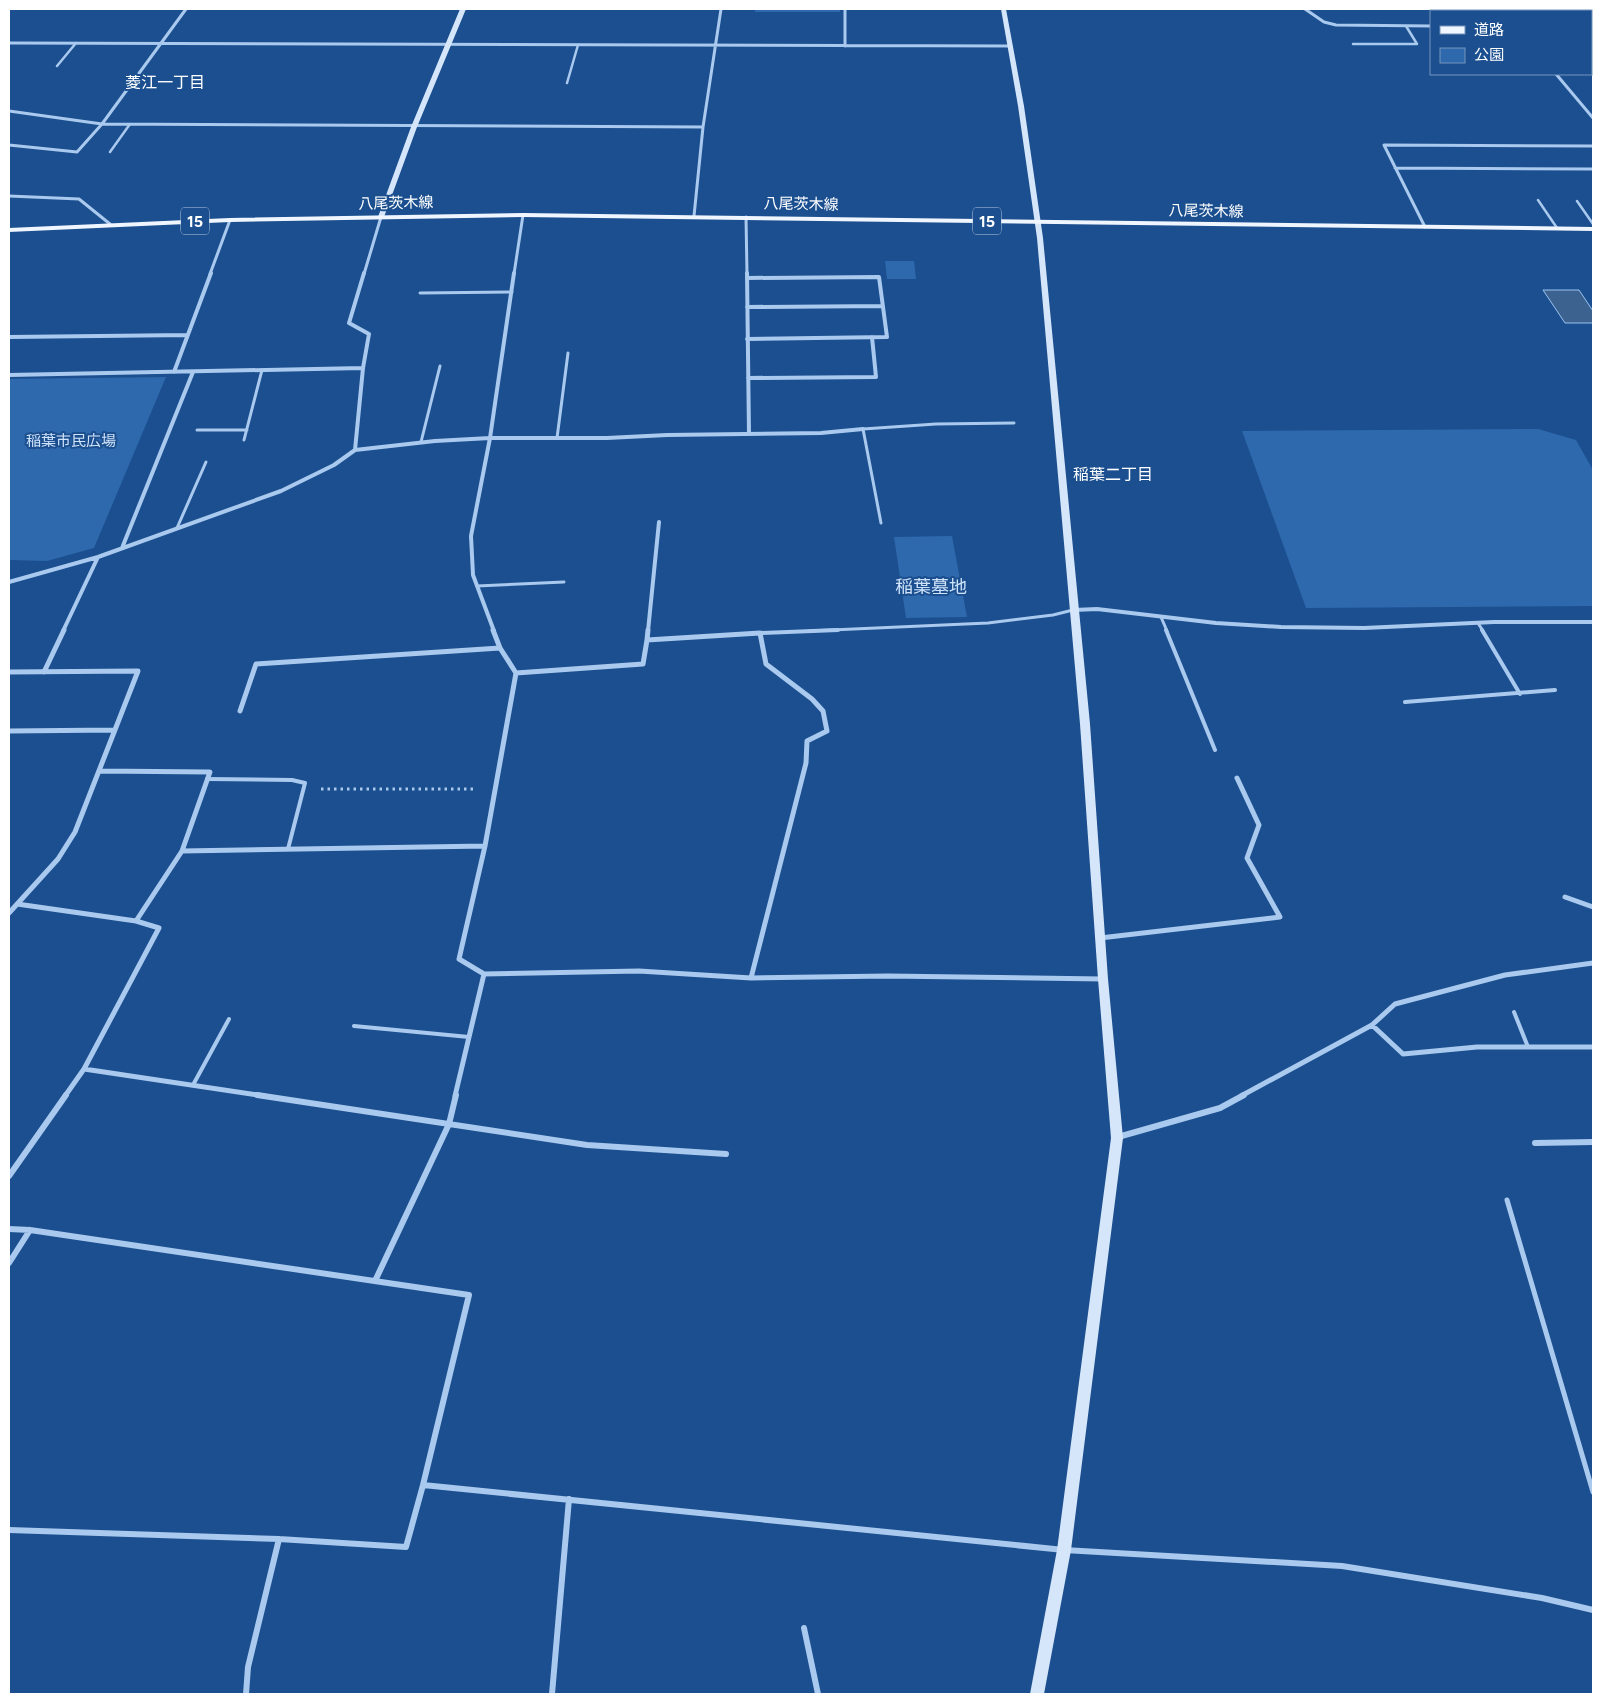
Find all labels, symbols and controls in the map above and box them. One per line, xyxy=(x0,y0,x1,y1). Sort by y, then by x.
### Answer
legend xyxy=(1430,10,1592,75)
text: 道路 xyxy=(1474,21,1504,39)
text: 公園 xyxy=(1474,46,1504,64)
district label: 菱江一丁目 xyxy=(125,73,205,92)
street label: 八尾茨木線 xyxy=(358,193,434,213)
street label: 八尾茨木線 xyxy=(763,194,839,214)
street label: 八尾茨木線 xyxy=(1168,201,1244,221)
road number: 15 xyxy=(181,208,209,235)
road number: 15 xyxy=(973,208,1001,235)
park label: 稲葉市民広場 xyxy=(26,432,116,450)
district label: 稲葉二丁目 xyxy=(1073,465,1153,484)
park label: 稲葉墓地 xyxy=(895,576,967,598)

